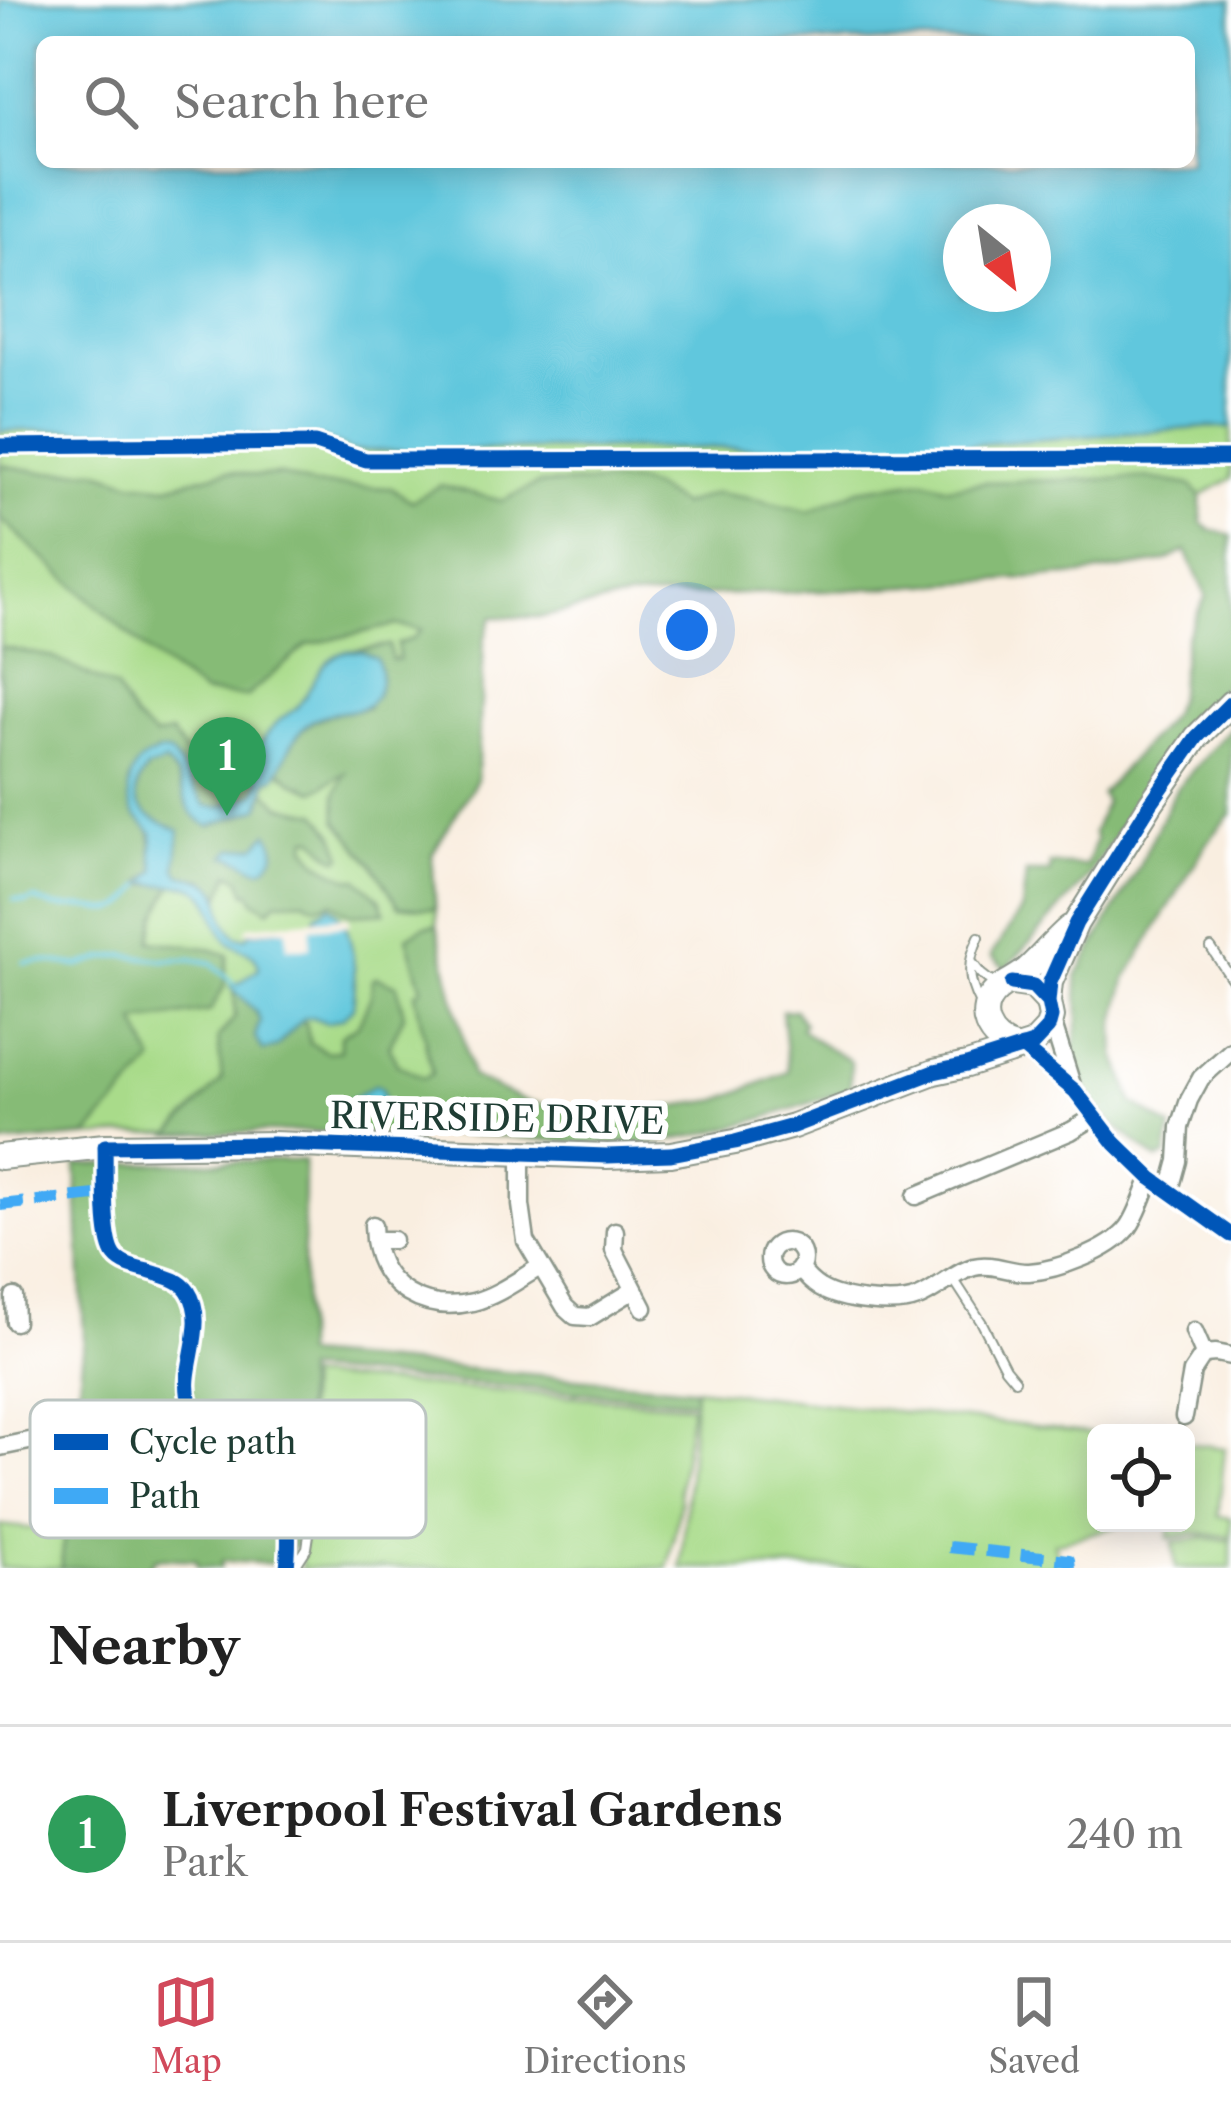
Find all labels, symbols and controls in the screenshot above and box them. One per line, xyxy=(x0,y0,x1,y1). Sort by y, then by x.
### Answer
search box xyxy=(36,36,1195,168)
icon: search xyxy=(78,69,144,135)
text: Search here xyxy=(174,74,429,130)
north arrow xyxy=(943,204,1051,312)
your location xyxy=(657,600,717,660)
pin: 1 xyxy=(188,717,266,816)
street label: RIVERSIDE DRIVE xyxy=(329,1093,665,1143)
legend xyxy=(30,1400,426,1538)
text: Cycle path xyxy=(129,1422,296,1463)
map controls xyxy=(1087,1424,1195,1532)
button: locate xyxy=(1087,1424,1195,1532)
text: Path xyxy=(129,1476,200,1517)
text: Nearby xyxy=(48,1615,240,1677)
text: Liverpool Festival Gardens xyxy=(162,1782,783,1838)
text: 1 xyxy=(78,1810,96,1858)
text: 240 m xyxy=(1067,1810,1183,1858)
text: Park xyxy=(162,1838,247,1886)
tab: Map xyxy=(151,1969,222,2082)
tab: Directions xyxy=(524,1969,687,2082)
tab: Saved xyxy=(988,1969,1080,2082)

